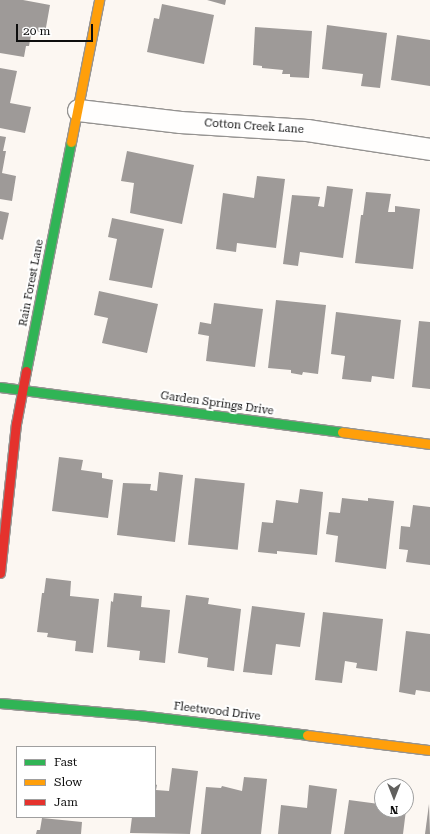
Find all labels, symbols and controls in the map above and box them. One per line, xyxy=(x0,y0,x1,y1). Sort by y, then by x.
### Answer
scale bar xyxy=(18,16,95,42)
text: 20 m xyxy=(23,24,50,38)
street label: Cotton Creek Lane xyxy=(204,117,304,137)
street label: Rain Forest Lane xyxy=(17,238,47,328)
street label: Garden Springs Drive xyxy=(160,390,274,418)
street label: Fleetwood Drive xyxy=(173,700,261,724)
legend xyxy=(16,746,156,818)
text: Fast xyxy=(54,755,77,769)
text: Slow xyxy=(54,775,82,789)
north arrow xyxy=(374,778,414,818)
text: Jam xyxy=(54,795,78,809)
text: N xyxy=(390,803,398,816)

